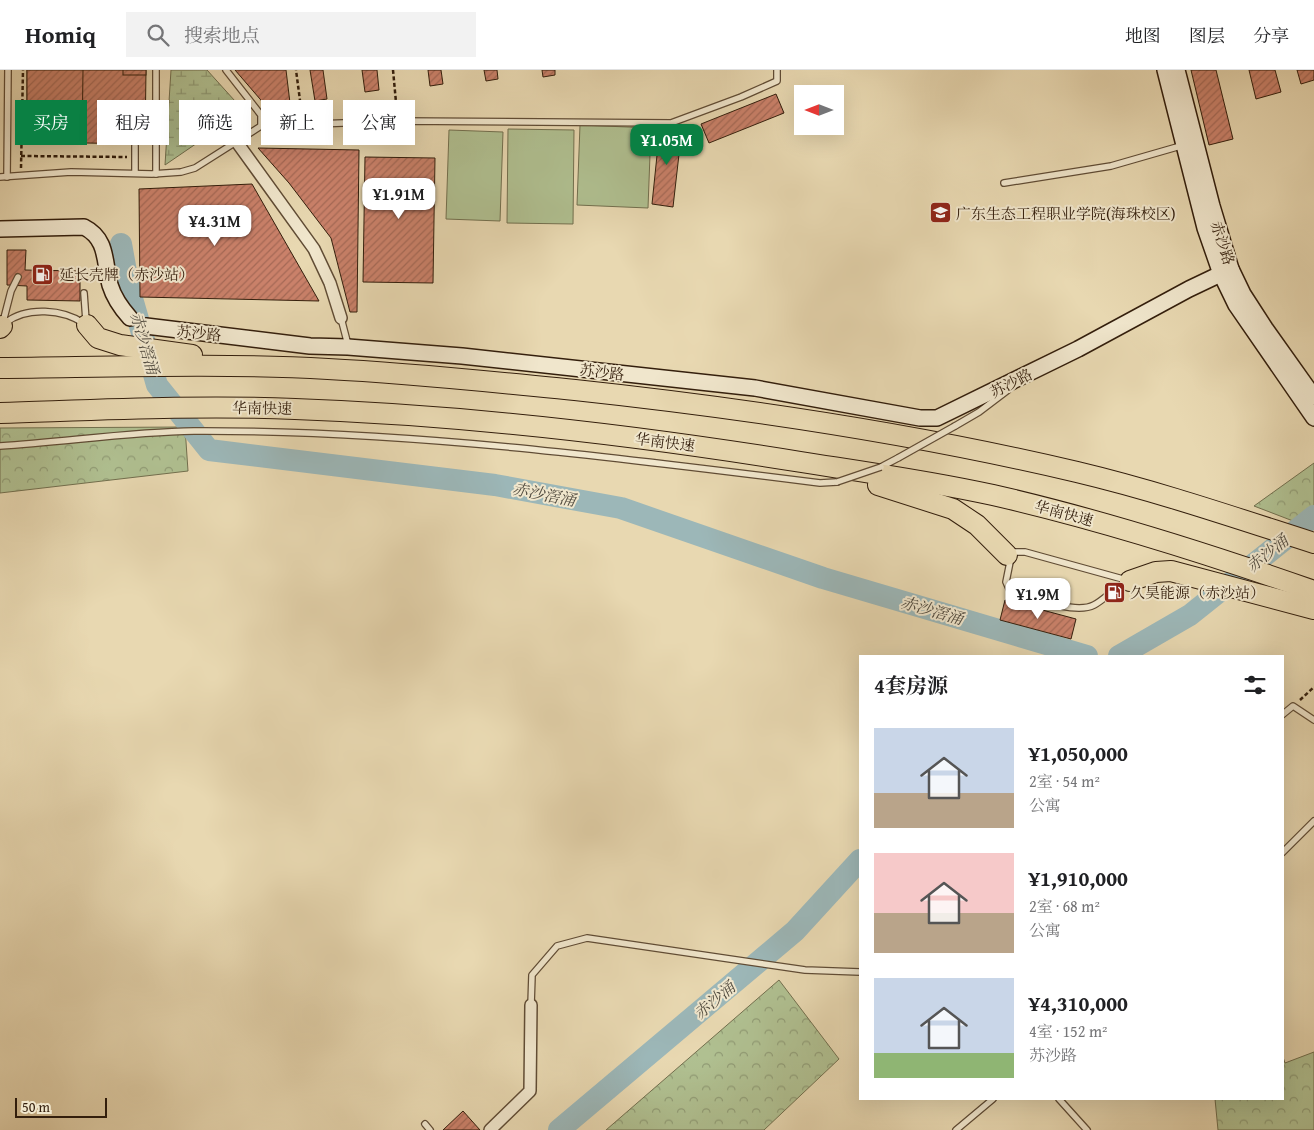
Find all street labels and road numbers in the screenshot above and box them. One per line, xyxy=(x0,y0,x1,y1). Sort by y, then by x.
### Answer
street label: 赤沙路 xyxy=(1206,218,1240,268)
street label: 苏沙路 xyxy=(176,321,222,345)
street label: 苏沙路 xyxy=(578,359,626,385)
street label: 苏沙路 xyxy=(986,363,1036,403)
street label: 华南快速 xyxy=(232,397,292,419)
street label: 华南快速 xyxy=(634,428,696,456)
street label: 华南快速 xyxy=(1032,495,1096,531)

